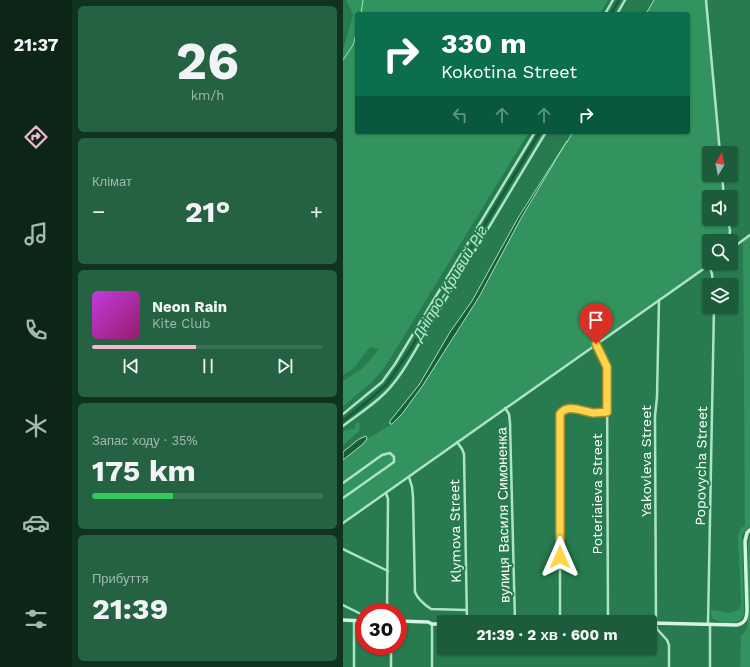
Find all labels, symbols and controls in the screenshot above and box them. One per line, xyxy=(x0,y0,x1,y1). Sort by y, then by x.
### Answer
text: 330 m xyxy=(441,27,527,60)
icon: right xyxy=(375,28,427,80)
text: 26 xyxy=(176,31,239,92)
text: 21:37 xyxy=(13,34,59,55)
text: Kokotina Street xyxy=(441,61,577,82)
text: km/h xyxy=(191,88,224,103)
icon: left xyxy=(449,104,471,126)
icon: ahead xyxy=(491,104,513,126)
icon: ahead xyxy=(533,104,555,126)
icon: right xyxy=(575,104,597,126)
icon: directions xyxy=(22,123,50,151)
north arrow xyxy=(702,146,738,182)
map controls xyxy=(702,146,738,314)
text: Клімат xyxy=(92,174,132,189)
button: sound xyxy=(702,190,738,226)
text: 21° xyxy=(185,194,230,229)
text: − xyxy=(92,199,105,224)
text: + xyxy=(310,199,323,224)
icon: music xyxy=(22,220,50,248)
water label: Дніпро-Кривий Ріг xyxy=(408,222,492,345)
button: search xyxy=(702,234,738,270)
button: layers xyxy=(702,278,738,314)
text: Neon Rain xyxy=(152,298,227,316)
pin xyxy=(579,303,613,344)
icon: arrive xyxy=(585,309,607,331)
icon: phone xyxy=(22,316,50,344)
text: Kite Club xyxy=(152,316,210,331)
icon: previous xyxy=(120,355,142,377)
icon: pause xyxy=(197,355,219,377)
icon: next xyxy=(274,355,296,377)
street label: Yakovleva Street xyxy=(638,405,654,517)
street label: Popovycha Street xyxy=(692,406,710,526)
icon: climate xyxy=(22,412,50,440)
street label: вулиця Василя Симоненка xyxy=(493,427,513,603)
text: Запас ходу · 35% xyxy=(92,433,198,448)
street label: Poteriaieva Street xyxy=(589,433,605,555)
text: 175 km xyxy=(92,453,196,488)
street label: Klymova Street xyxy=(446,479,464,583)
icon: car xyxy=(22,509,50,537)
position arrow xyxy=(539,536,581,578)
text: Прибуття xyxy=(92,571,148,586)
text: 21:39 xyxy=(92,591,168,626)
speed limit sign: 30 xyxy=(355,603,407,655)
icon: filters xyxy=(22,605,50,633)
text: 21:39 · 2 хв · 600 m xyxy=(476,626,618,644)

